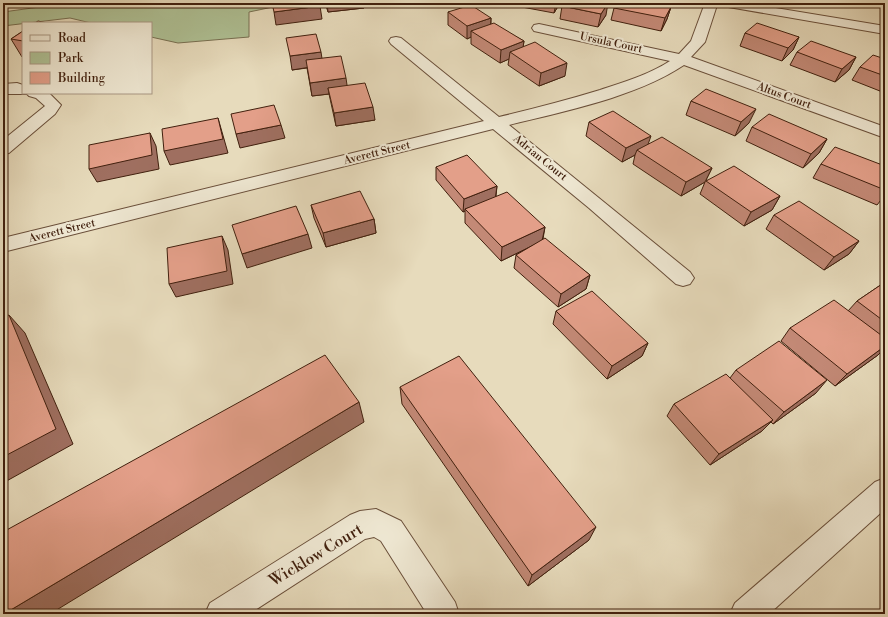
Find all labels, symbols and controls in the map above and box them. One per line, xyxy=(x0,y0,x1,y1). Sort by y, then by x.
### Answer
legend xyxy=(22,22,152,94)
street label: Ursula Court xyxy=(578,30,644,56)
text: Road xyxy=(58,31,86,46)
text: Park xyxy=(58,51,84,66)
text: Building xyxy=(57,71,106,86)
street label: Altus Court xyxy=(754,79,813,112)
street label: Adrian Court xyxy=(509,131,570,184)
street label: Averett Street xyxy=(341,138,412,168)
street label: Averett Street xyxy=(26,216,97,246)
street label: Wicklow Court xyxy=(265,519,367,591)

